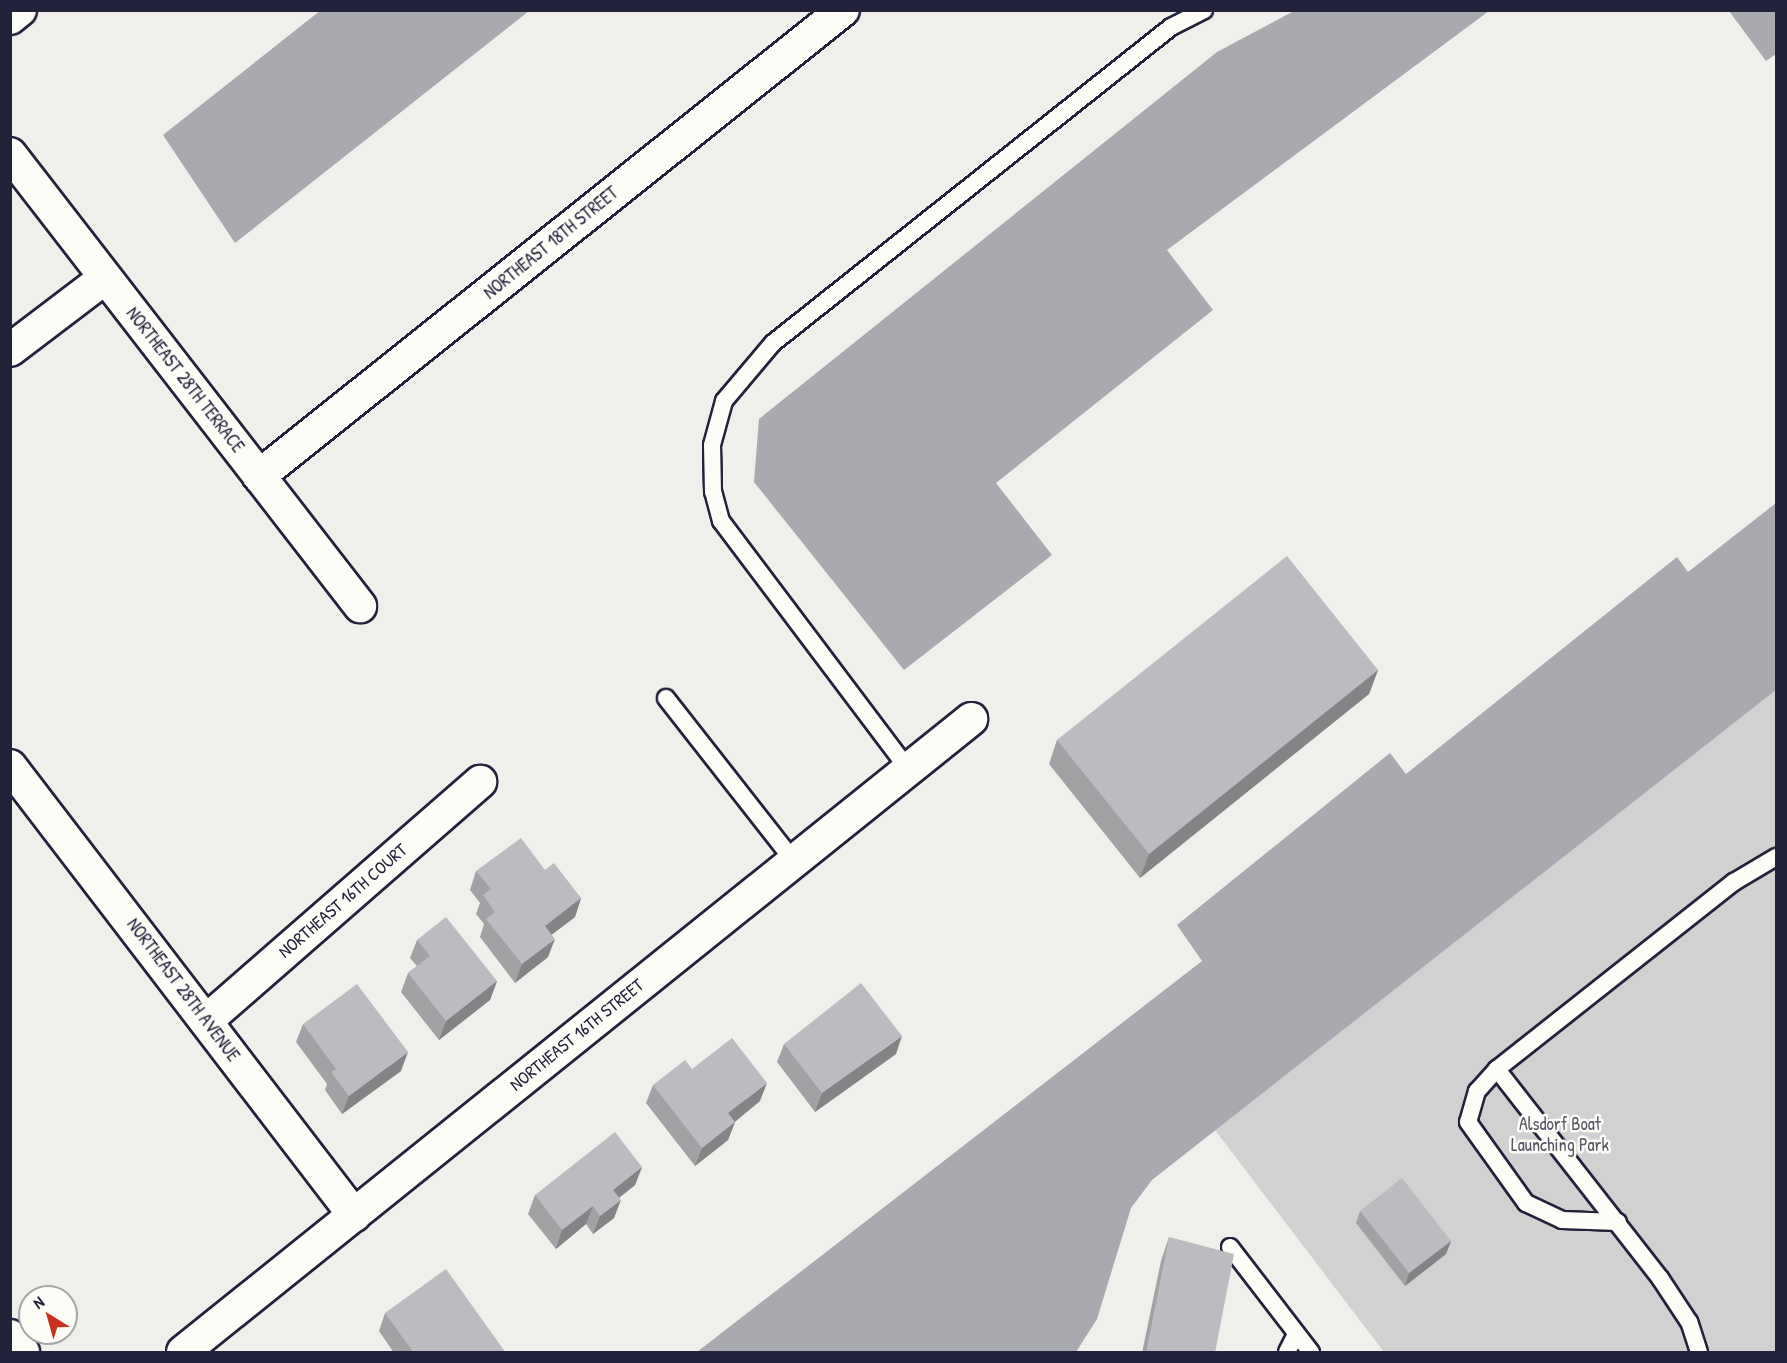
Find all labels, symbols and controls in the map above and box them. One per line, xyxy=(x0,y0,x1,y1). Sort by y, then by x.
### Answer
street label: NORTHEAST 18TH STREET xyxy=(479,182,623,304)
street label: NORTHEAST 28TH TERRACE xyxy=(121,303,249,457)
street label: NORTHEAST 16TH COURT xyxy=(274,839,412,963)
street label: NORTHEAST 28TH AVENUE xyxy=(122,914,244,1066)
street label: NORTHEAST 16TH STREET xyxy=(506,974,648,1096)
park label: Alsdorf Boat Launching Park xyxy=(1511,1114,1609,1156)
north arrow xyxy=(18,1285,78,1345)
text: N xyxy=(28,1291,48,1314)

